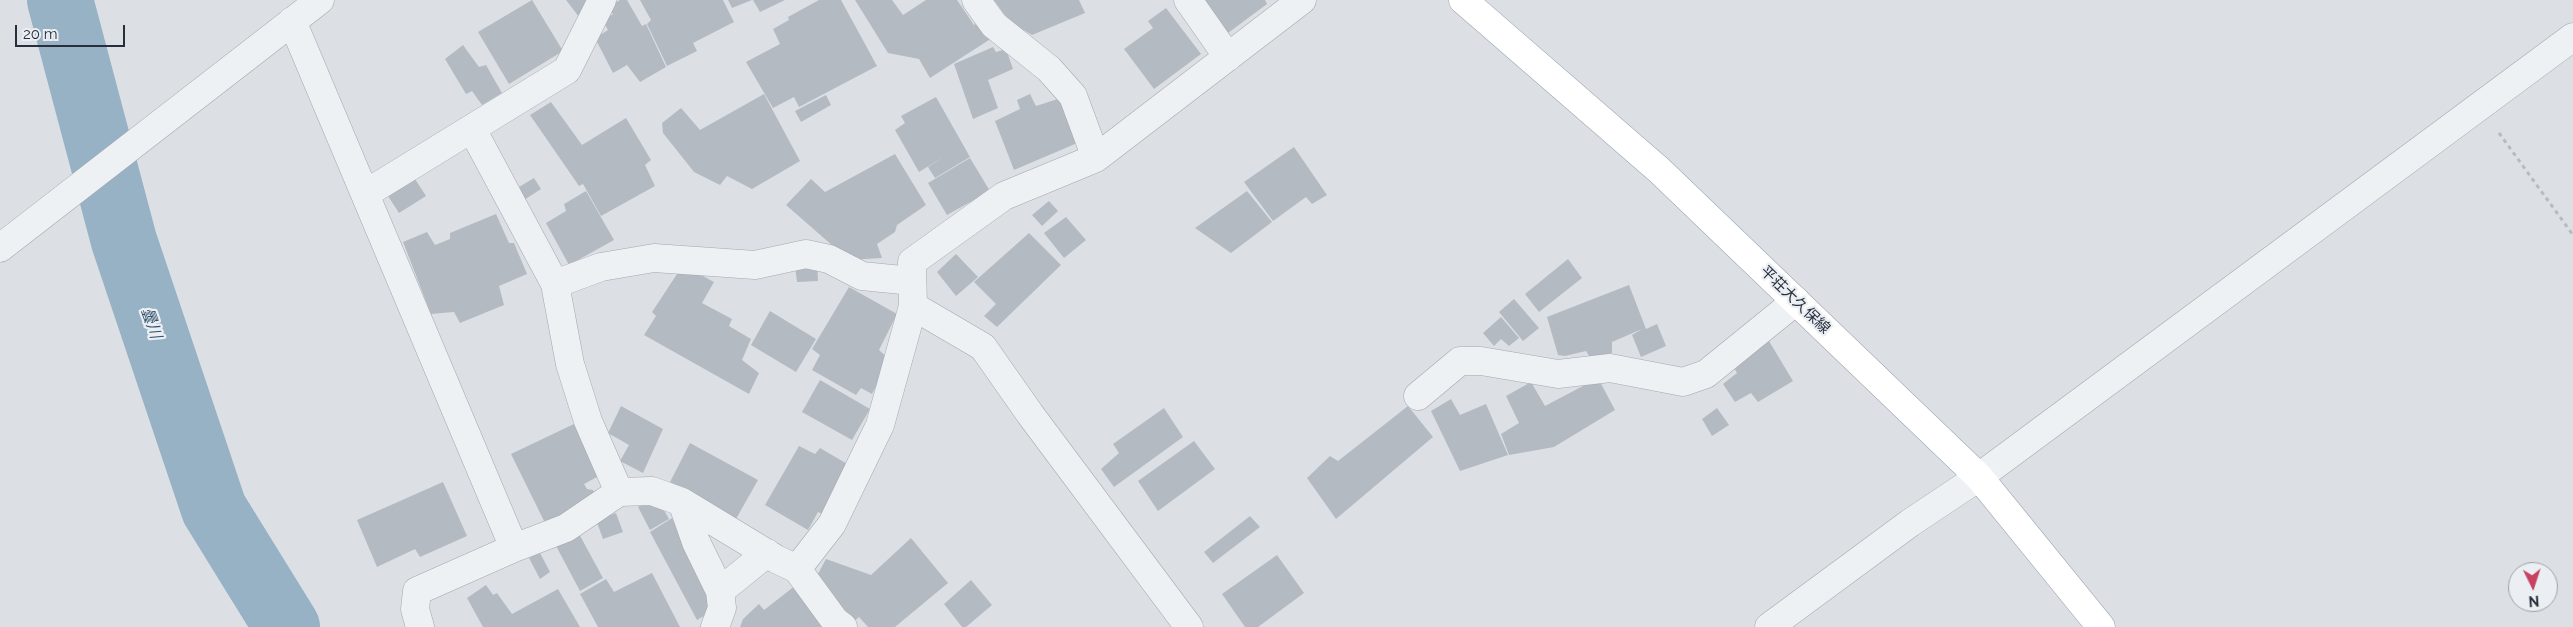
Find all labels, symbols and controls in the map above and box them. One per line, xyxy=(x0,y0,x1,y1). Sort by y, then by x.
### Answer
scale bar xyxy=(18,15,128,47)
text: 20 m xyxy=(23,25,58,43)
street label: 平荘大久保線 xyxy=(1756,262,1834,338)
water label: 曇川 xyxy=(137,305,165,341)
north arrow xyxy=(2508,562,2558,612)
text: N xyxy=(2528,593,2540,609)

